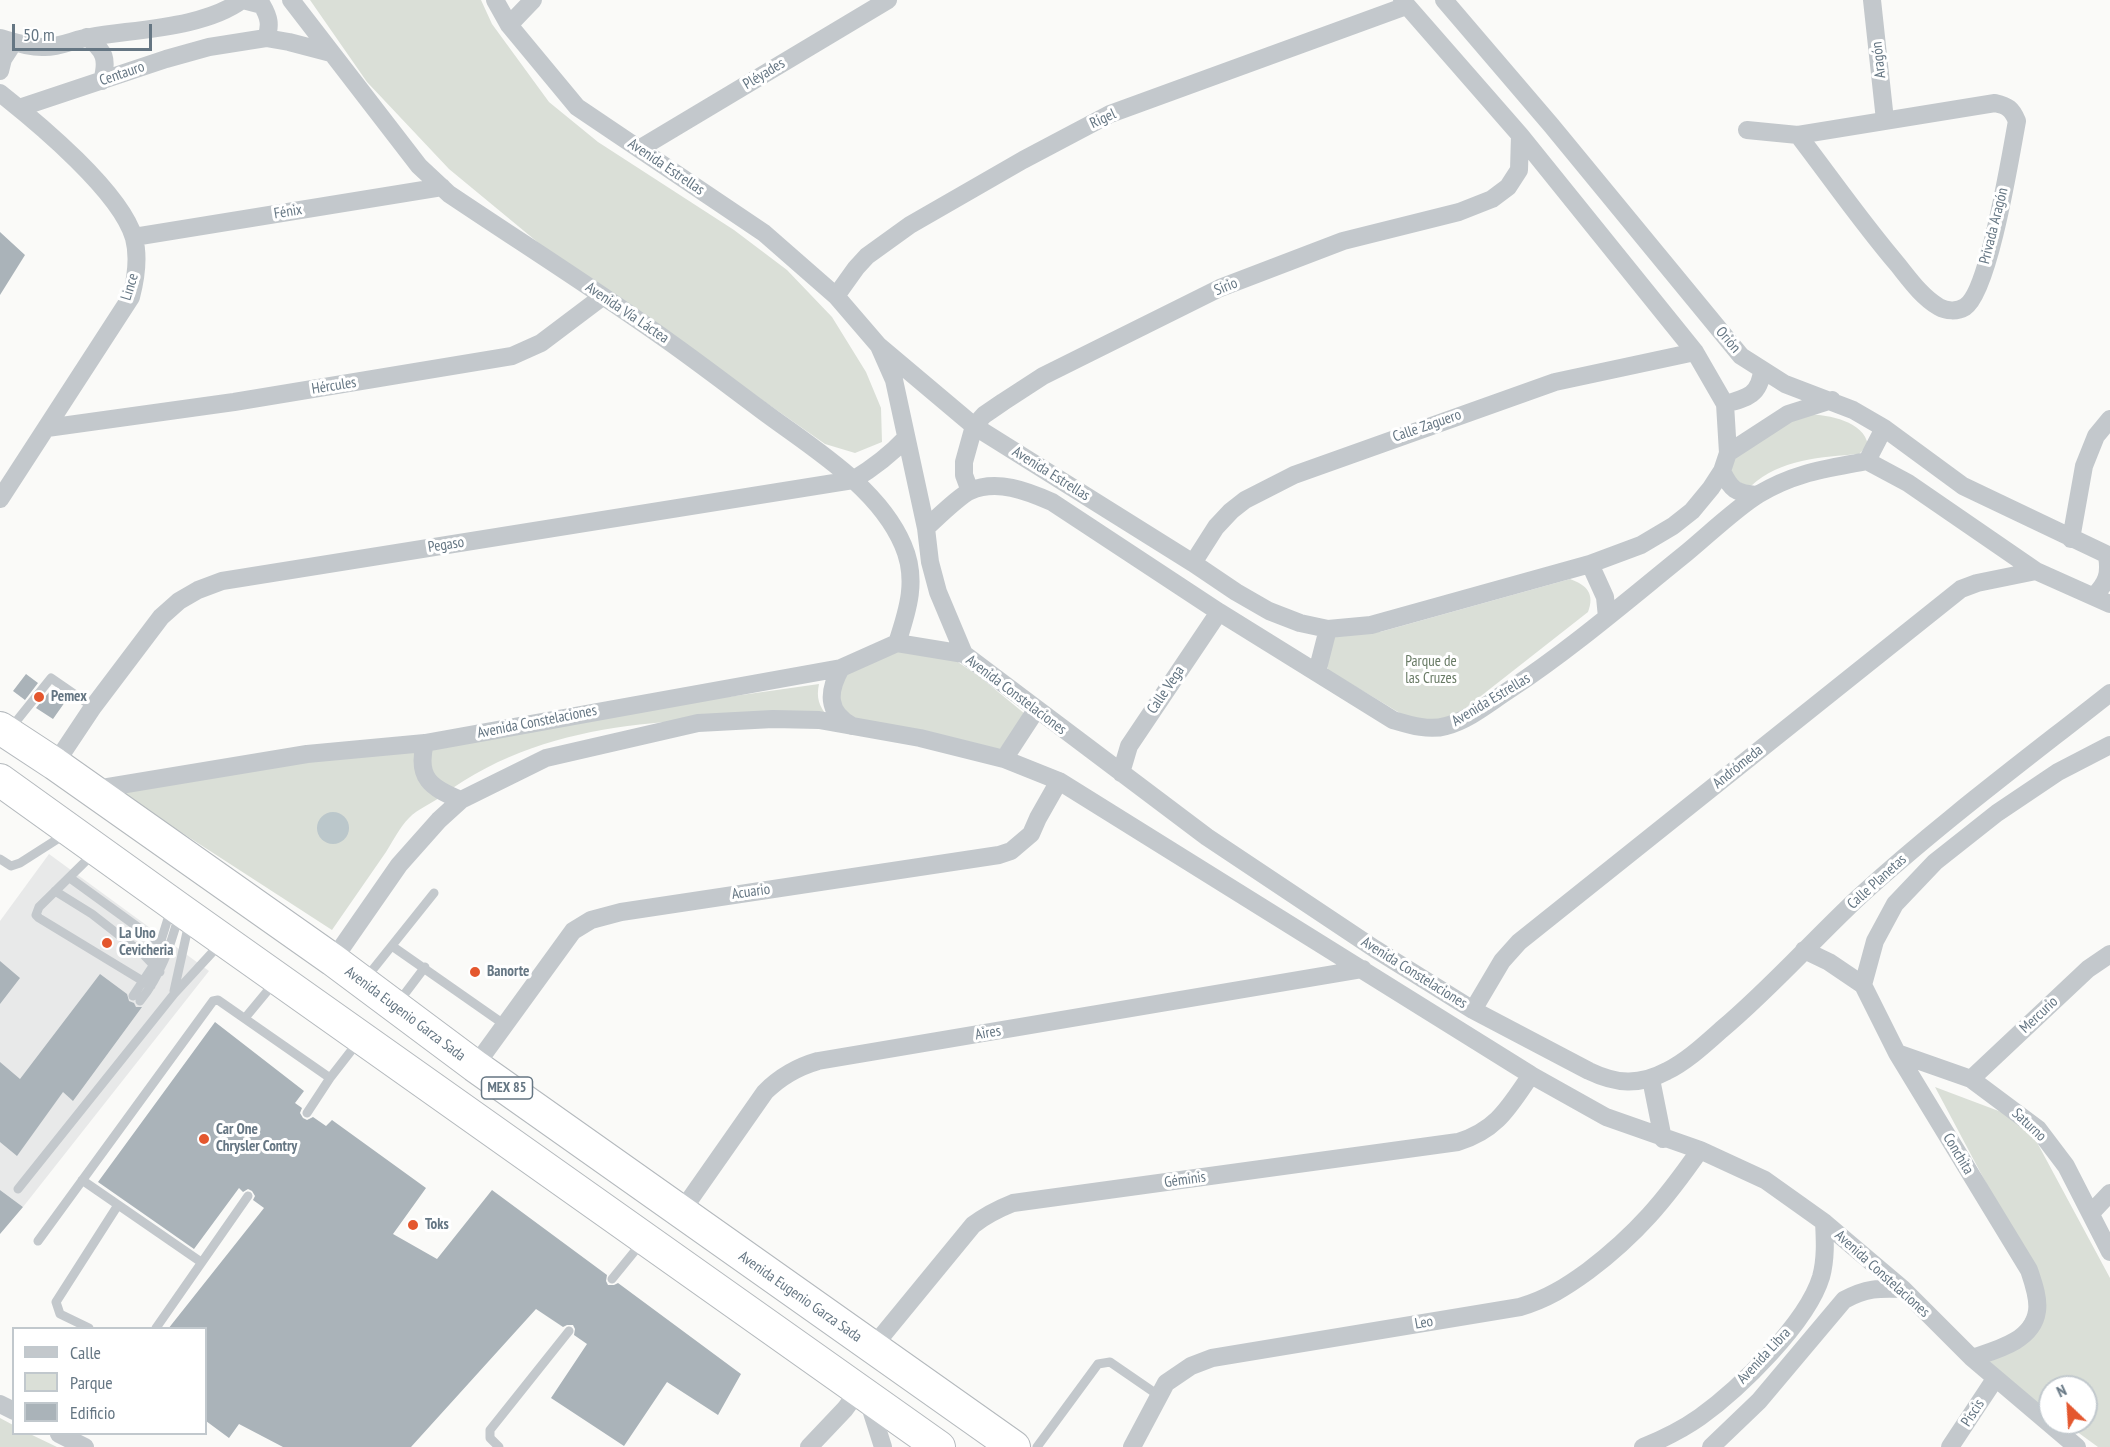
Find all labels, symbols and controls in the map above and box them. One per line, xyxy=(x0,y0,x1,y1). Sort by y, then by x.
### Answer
scale bar xyxy=(15,12,154,50)
text: 50 m xyxy=(23,23,55,46)
street label: Aragón xyxy=(1868,41,1890,79)
street label: Pléyades xyxy=(740,55,788,93)
street label: Centauro xyxy=(97,58,147,90)
street label: Rigel xyxy=(1087,105,1119,133)
street label: Avenida Estrellas xyxy=(624,135,708,199)
street label: Privada Aragón xyxy=(1976,186,2012,266)
street label: Fénix xyxy=(273,201,303,223)
street label: Lince xyxy=(117,271,143,303)
street label: Sirio xyxy=(1212,274,1240,300)
street label: Avenida Vía Láctea xyxy=(582,278,672,348)
street label: Orión xyxy=(1712,323,1744,357)
street label: Hércules xyxy=(310,374,358,398)
street label: Calle Zaguero xyxy=(1390,406,1464,446)
street label: Avenida Estrellas xyxy=(1009,443,1093,505)
street label: Pegaso xyxy=(427,533,465,557)
street label: Avenida Constelaciones xyxy=(962,651,1070,739)
park label: Parque de las Cruzes xyxy=(1405,653,1457,688)
street label: Calle Vega xyxy=(1143,663,1189,717)
street label: Avenida Estrellas xyxy=(1449,670,1533,730)
place label: Pemex xyxy=(51,688,87,706)
marker: Pemex xyxy=(32,690,46,704)
street label: Avenida Constelaciones xyxy=(476,702,598,742)
street label: Andrómeda xyxy=(1709,741,1767,793)
street label: Calle Planetas xyxy=(1844,851,1910,913)
street label: Acuario xyxy=(731,880,771,904)
place label: La Uno Cevicheria xyxy=(119,925,173,960)
street label: Avenida Constelaciones xyxy=(1358,933,1470,1013)
marker: La Uno Cevicheria xyxy=(100,936,114,950)
street label: Avenida Eugenio Garza Sada xyxy=(341,963,469,1065)
place label: Banorte xyxy=(487,963,530,981)
marker: Banorte xyxy=(468,965,482,979)
street label: Mercurio xyxy=(2016,993,2062,1037)
street label: Aires xyxy=(974,1022,1002,1044)
road number: MEX 85 xyxy=(482,1077,532,1099)
street label: Saturno xyxy=(2008,1105,2050,1145)
place label: Car One Chrysler Contry xyxy=(216,1121,297,1156)
street label: Conchita xyxy=(1939,1130,1977,1178)
marker: Car One Chrysler Contry xyxy=(197,1132,211,1146)
street label: Géminis xyxy=(1163,1168,1207,1192)
place label: Toks xyxy=(425,1216,449,1234)
marker: Toks xyxy=(406,1218,420,1232)
street label: Avenida Constelaciones xyxy=(1831,1227,1933,1321)
street label: Avenida Eugenio Garza Sada xyxy=(735,1248,865,1346)
street label: Leo xyxy=(1414,1313,1434,1333)
street label: Avenida Libra xyxy=(1733,1324,1795,1388)
legend xyxy=(12,1327,207,1435)
text: Calle xyxy=(70,1341,101,1364)
text: Parque xyxy=(70,1371,113,1394)
north arrow xyxy=(2038,1375,2098,1435)
text: N xyxy=(2053,1380,2069,1401)
street label: Piscis xyxy=(1958,1396,1988,1430)
text: Edificio xyxy=(70,1401,115,1424)

